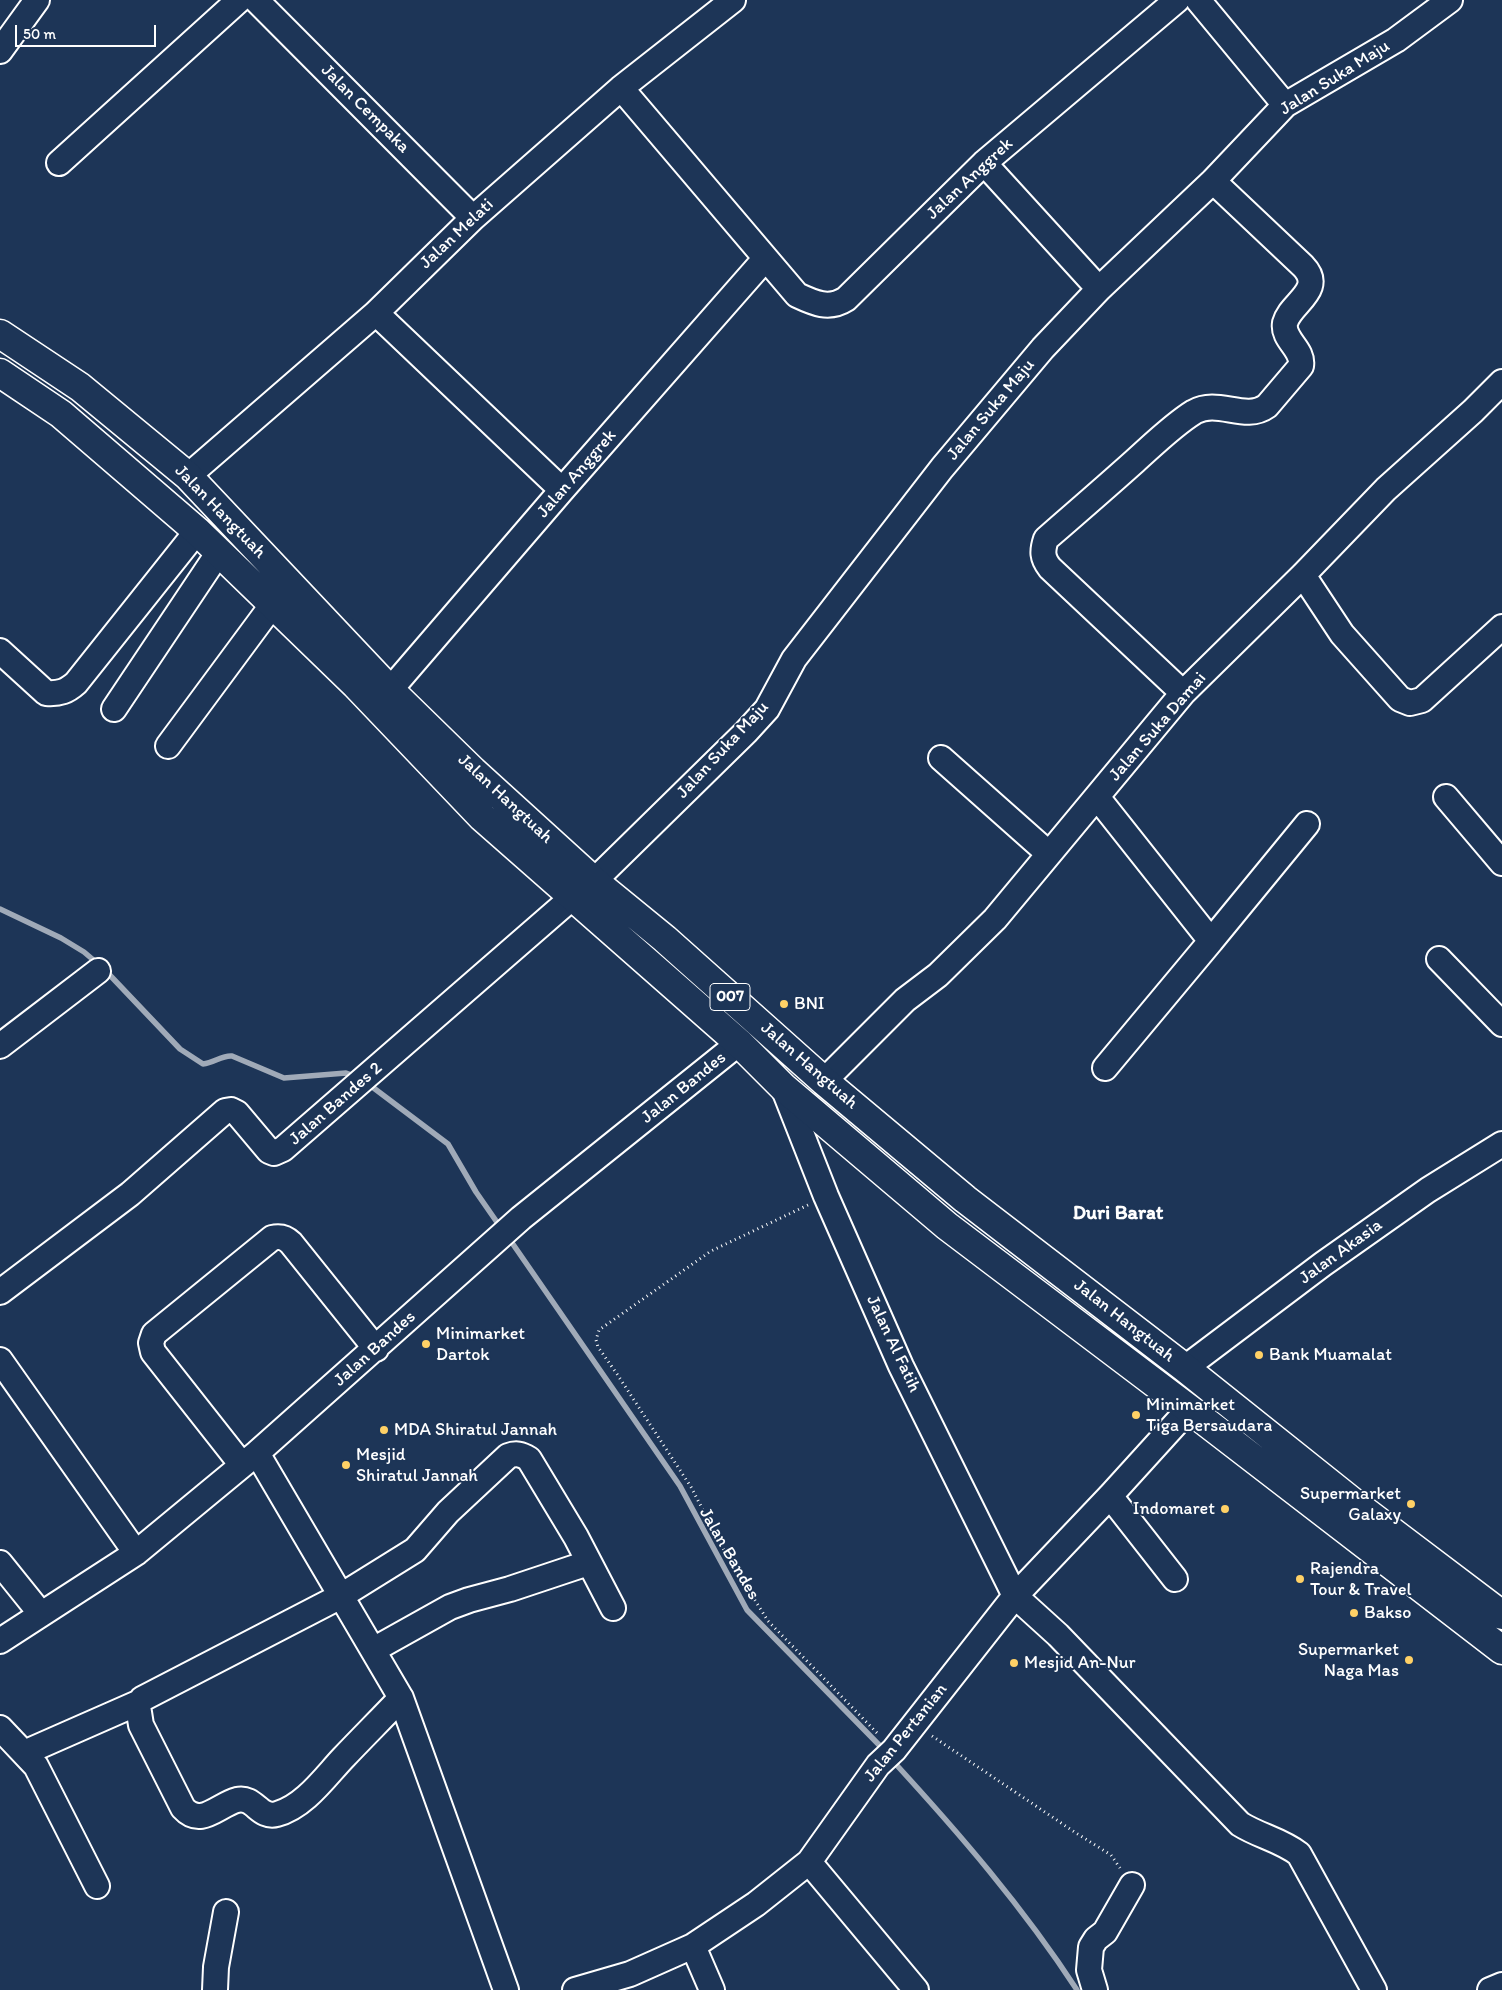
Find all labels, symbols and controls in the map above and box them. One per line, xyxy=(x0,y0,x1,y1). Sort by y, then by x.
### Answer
scale bar xyxy=(18,15,159,47)
text: 50 m xyxy=(23,25,56,43)
street label: Jalan Suka Maju xyxy=(1276,36,1394,120)
street label: Jalan Cempaka xyxy=(316,60,414,158)
street label: Jalan Anggrek xyxy=(922,133,1018,225)
street label: Jalan Melati xyxy=(415,194,499,274)
street label: Jalan Suka Maju xyxy=(942,355,1040,465)
street label: Jalan Anggrek xyxy=(533,425,621,523)
street label: Jalan Hangtuah xyxy=(170,461,270,563)
street label: Jalan Suka Damai xyxy=(1105,668,1211,786)
street label: Jalan Suka Maju xyxy=(672,697,774,803)
street label: Jalan Hangtuah xyxy=(453,749,557,849)
road number: 007 xyxy=(710,984,750,1010)
place label: BNI xyxy=(794,993,824,1015)
marker: BNI xyxy=(778,998,790,1010)
street label: Jalan Hangtuah xyxy=(756,1018,862,1114)
street label: Jalan Bandes xyxy=(637,1047,731,1129)
street label: Jalan Bandes 2 xyxy=(285,1058,387,1150)
district label: Duri Barat xyxy=(1073,1202,1163,1226)
street label: Jalan Akasia xyxy=(1295,1215,1387,1289)
street label: Jalan Hangtuah xyxy=(1069,1275,1179,1367)
street label: Jalan Al Fatih xyxy=(861,1292,925,1396)
street label: Jalan Bandes xyxy=(330,1307,420,1391)
place label: Minimarket Dartok xyxy=(436,1323,525,1366)
marker: Minimarket Dartok xyxy=(420,1338,432,1350)
place label: Bank Muamalat xyxy=(1269,1344,1392,1366)
marker: Bank Muamalat xyxy=(1253,1349,1265,1361)
place label: Minimarket Tiga Bersaudara xyxy=(1146,1394,1272,1436)
marker: Minimarket Tiga Bersaudara xyxy=(1130,1409,1142,1421)
place label: MDA Shiratul Jannah xyxy=(394,1419,557,1441)
marker: MDA Shiratul Jannah xyxy=(378,1424,390,1436)
place label: Mesjid Shiratul Jannah xyxy=(356,1444,478,1486)
marker: Mesjid Shiratul Jannah xyxy=(340,1459,352,1471)
place label: Supermarket Galaxy xyxy=(1300,1483,1401,1526)
place label: Indomaret xyxy=(1133,1498,1215,1520)
marker: Supermarket Galaxy xyxy=(1405,1498,1417,1510)
marker: Indomaret xyxy=(1219,1503,1231,1515)
street label: Jalan Bandes xyxy=(694,1504,764,1604)
place label: Rajendra Tour & Travel xyxy=(1310,1558,1412,1600)
marker: Rajendra Tour & Travel xyxy=(1294,1573,1306,1585)
place label: Bakso xyxy=(1364,1602,1411,1624)
marker: Bakso xyxy=(1348,1607,1360,1619)
place label: Supermarket Naga Mas xyxy=(1298,1639,1399,1682)
place label: Mesjid An-Nur xyxy=(1024,1652,1135,1674)
marker: Supermarket Naga Mas xyxy=(1403,1654,1415,1666)
marker: Mesjid An-Nur xyxy=(1008,1657,1020,1669)
street label: Jalan Pertanian xyxy=(860,1679,952,1787)

